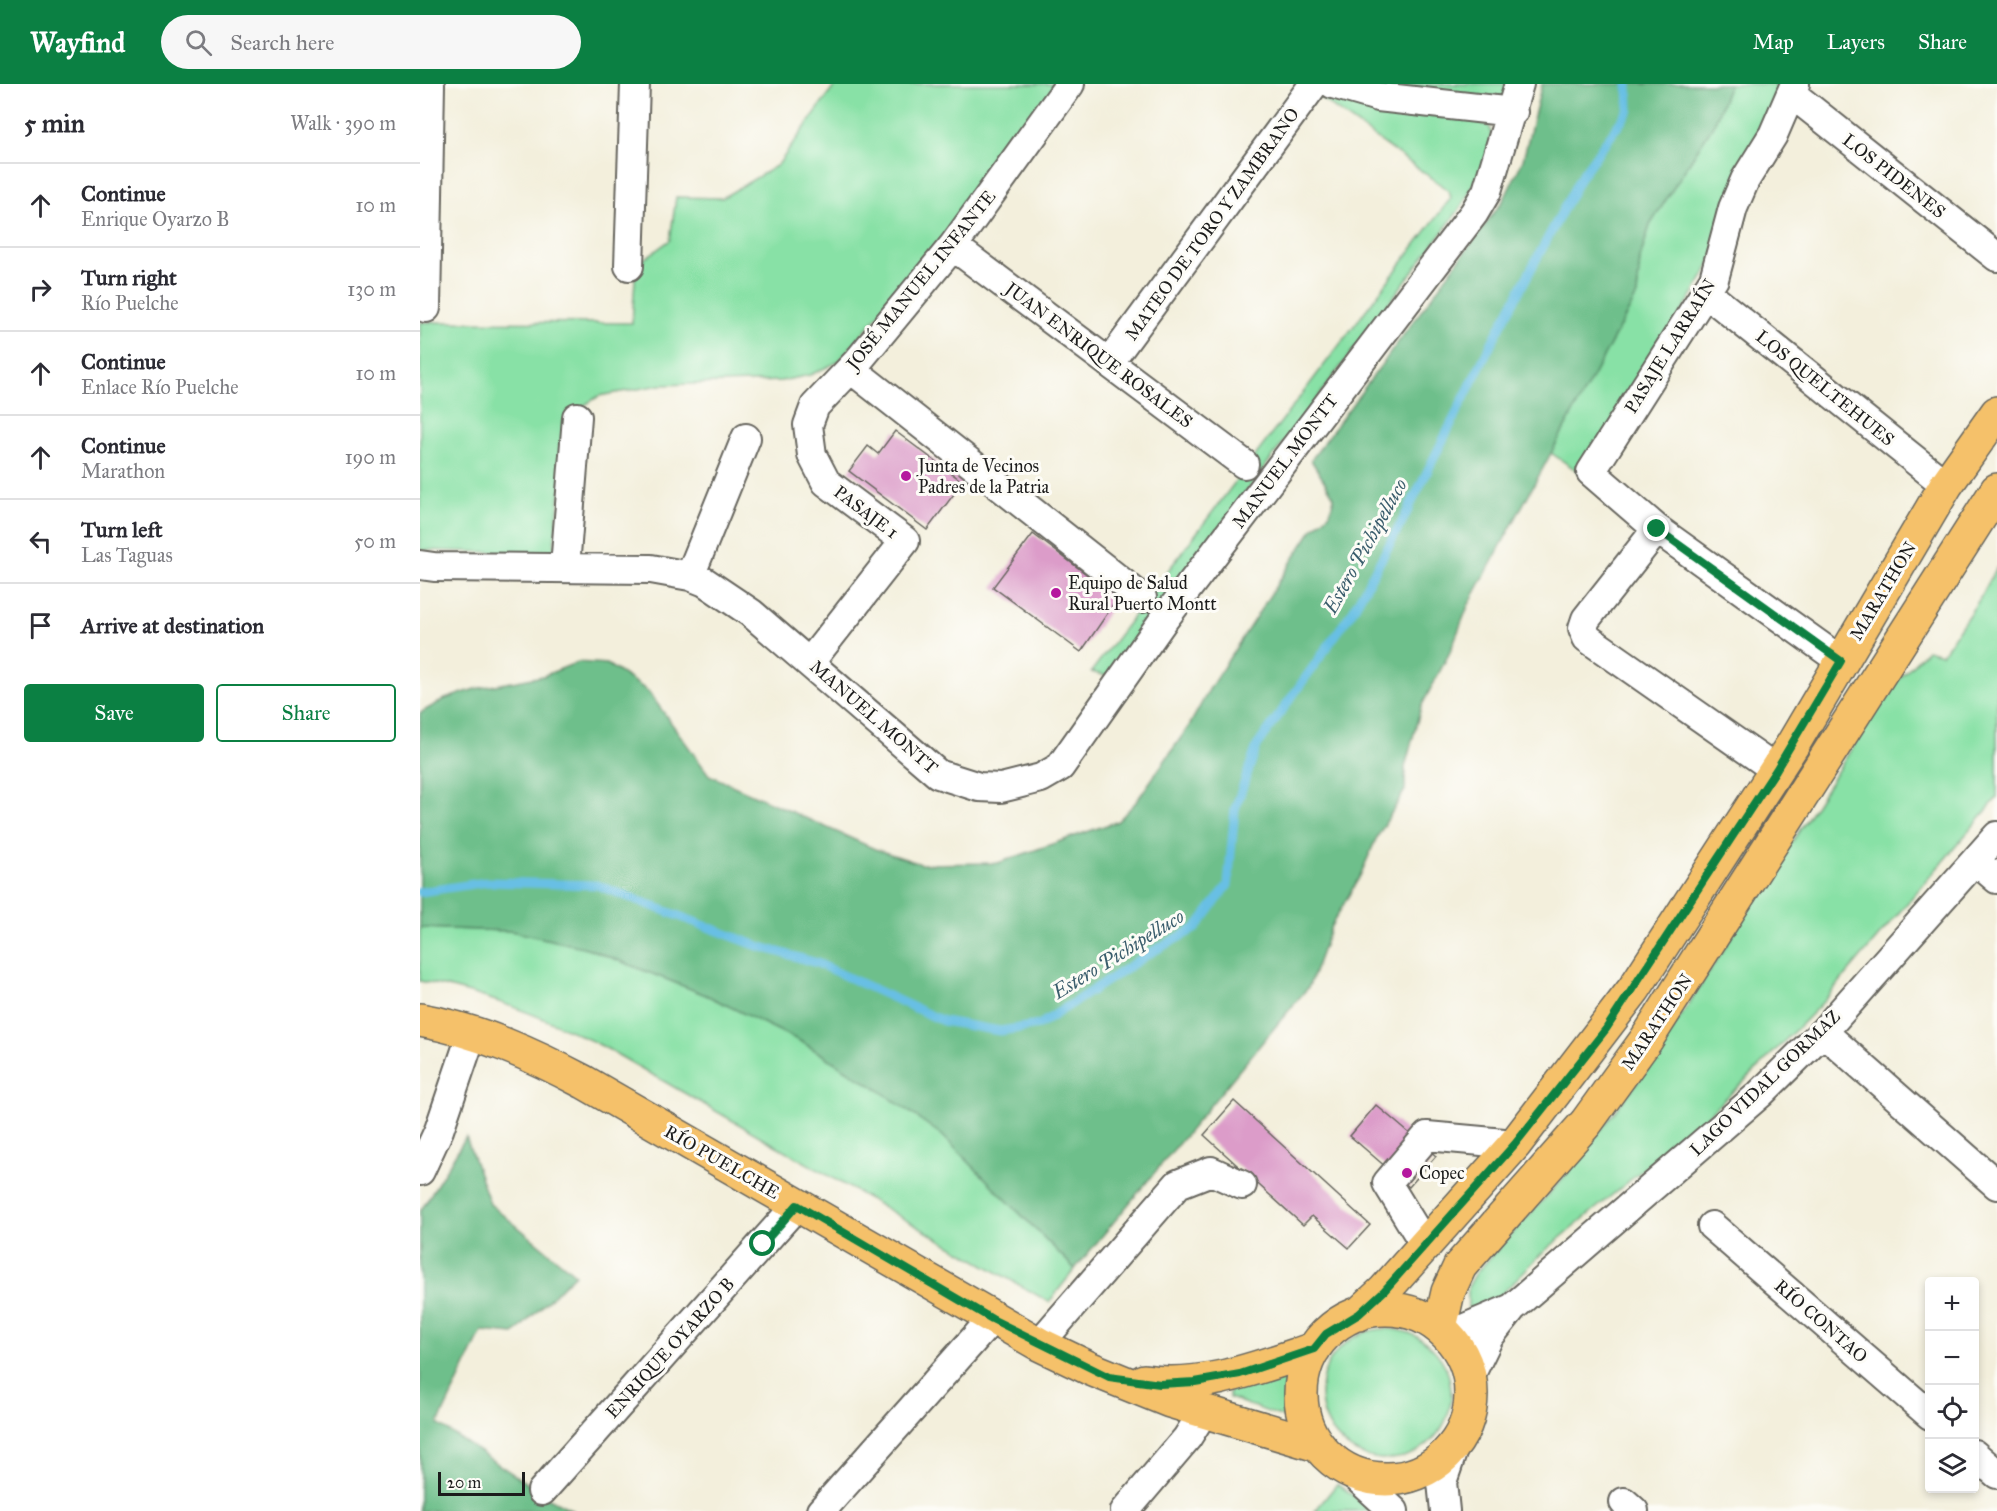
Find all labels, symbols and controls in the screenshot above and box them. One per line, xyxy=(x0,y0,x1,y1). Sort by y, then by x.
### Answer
search box xyxy=(161,15,581,69)
text: Wayfind xyxy=(30,25,125,60)
icon: search xyxy=(182,26,215,59)
text: Search here xyxy=(230,29,334,56)
text: Map xyxy=(1753,29,1794,55)
text: Layers xyxy=(1827,29,1885,55)
text: Share xyxy=(1918,29,1967,55)
street label: MATEO DE TORO Y ZAMBRANO xyxy=(1120,103,1304,345)
text: 5 min xyxy=(24,107,85,139)
text: Walk · 390 m xyxy=(290,111,396,135)
street label: LOS PIDENES xyxy=(1838,129,1950,223)
text: Continue xyxy=(81,180,166,207)
street label: JOSÉ MANUEL INFANTE xyxy=(839,184,1001,376)
icon: ahead xyxy=(24,189,57,222)
text: 10 m xyxy=(355,193,396,217)
text: Enrique Oyarzo B xyxy=(81,207,229,231)
text: Turn right xyxy=(81,264,177,291)
icon: right xyxy=(24,273,57,306)
street label: PASAJE LARRAÍN xyxy=(1618,274,1721,418)
street label: JUAN ENRIQUE ROSALES xyxy=(999,276,1197,433)
text: 130 m xyxy=(347,277,396,301)
text: Río Puelche xyxy=(81,291,179,315)
street label: LOS QUELTEHUES xyxy=(1751,325,1899,451)
text: Continue xyxy=(81,348,166,375)
icon: ahead xyxy=(24,357,57,390)
text: 10 m xyxy=(355,361,396,385)
text: Enlace Río Puelche xyxy=(81,375,239,399)
street label: MANUEL MONTT xyxy=(1227,390,1343,532)
text: Continue xyxy=(81,432,166,459)
icon: ahead xyxy=(24,441,57,474)
text: 190 m xyxy=(345,445,396,469)
place label: Junta de Vecinos Padres de la Patria xyxy=(916,455,1050,498)
text: Marathon xyxy=(81,459,165,483)
marker: Junta de Vecinos Padres de la Patria xyxy=(899,469,913,483)
water label: Estero Pichipelluco xyxy=(1317,474,1413,619)
street label: PASAJE 1 xyxy=(829,481,903,544)
route end xyxy=(1643,515,1669,541)
text: Turn left xyxy=(81,516,163,543)
icon: left xyxy=(24,525,57,558)
text: 50 m xyxy=(354,529,396,553)
street label: MARATHON xyxy=(1845,538,1921,644)
text: Las Taguas xyxy=(81,543,173,567)
place label: Equipo de Salud Rural Puerto Montt xyxy=(1068,572,1217,615)
marker: Equipo de Salud Rural Puerto Montt xyxy=(1049,586,1063,600)
icon: arrive xyxy=(24,609,57,642)
text: Arrive at destination xyxy=(81,612,264,639)
street label: MANUEL MONTT xyxy=(806,655,942,779)
button: Save xyxy=(24,684,204,742)
button: Share xyxy=(216,684,396,742)
water label: Estero Pichipelluco xyxy=(1047,904,1189,1005)
street label: MARATHON xyxy=(1617,970,1697,1074)
street label: LAGO VIDAL GORMAZ xyxy=(1685,1005,1845,1161)
street label: RÍO PUELCHE xyxy=(661,1118,785,1204)
place label: Copec xyxy=(1419,1162,1465,1184)
marker: Copec xyxy=(1400,1166,1414,1180)
route start xyxy=(749,1230,775,1256)
street label: ENRIQUE OYARZO B xyxy=(601,1273,739,1423)
street label: RÍO CONTAO xyxy=(1770,1273,1873,1367)
map controls xyxy=(1925,1277,1979,1493)
button: + xyxy=(1925,1277,1979,1331)
button: − xyxy=(1925,1331,1979,1385)
button: locate xyxy=(1925,1385,1979,1439)
button: layers xyxy=(1925,1439,1979,1493)
scale bar xyxy=(438,1469,525,1496)
text: 20 m xyxy=(447,1473,481,1492)

